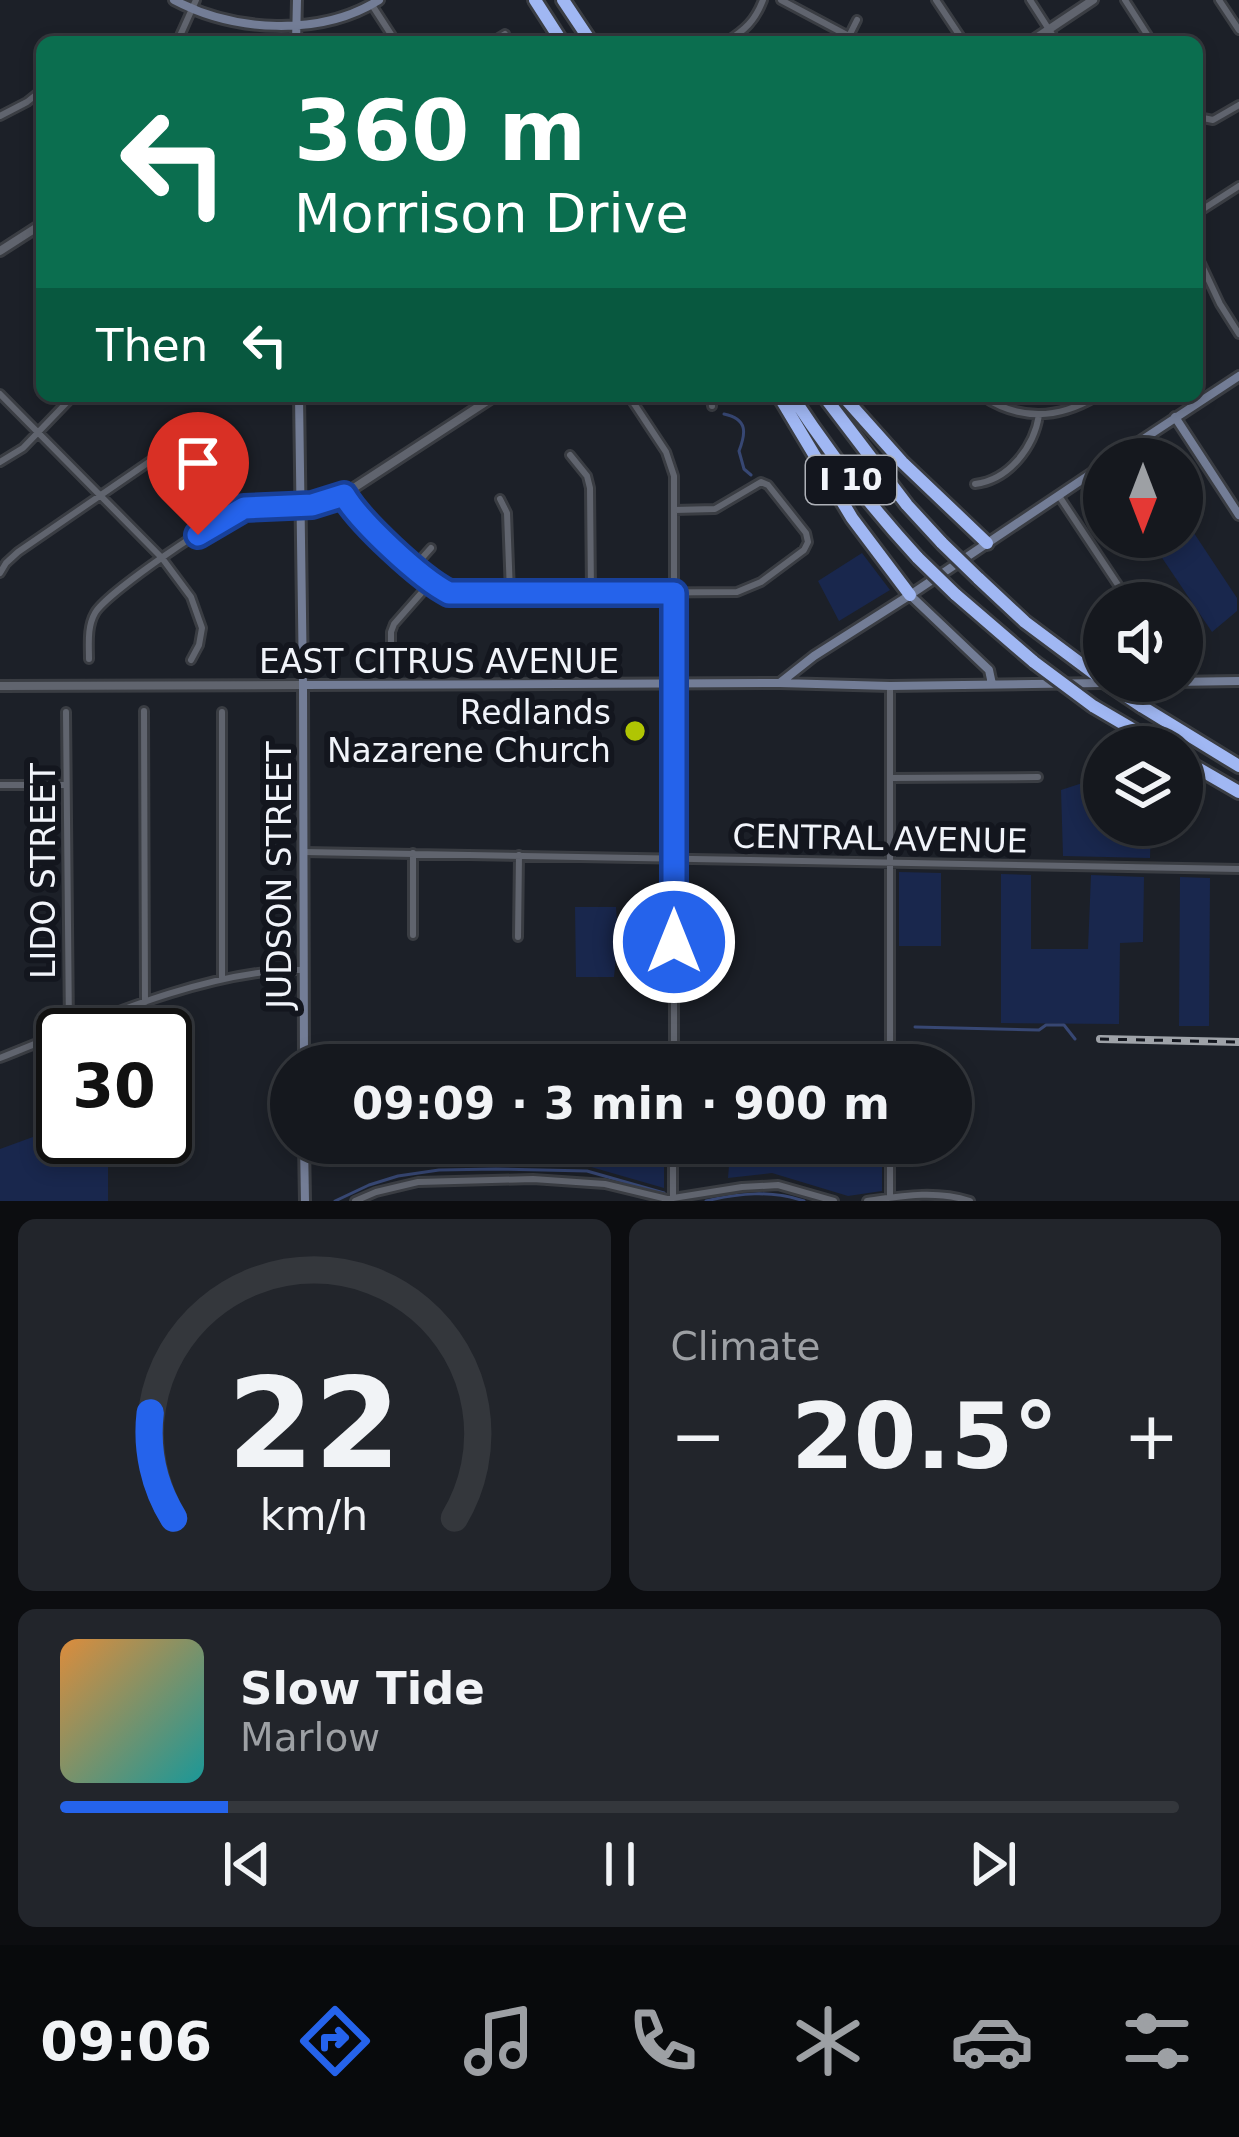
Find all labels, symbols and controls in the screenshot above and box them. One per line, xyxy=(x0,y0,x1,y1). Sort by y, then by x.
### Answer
text: 360 m xyxy=(294,82,586,180)
icon: left xyxy=(96,84,252,240)
text: Morrison Drive xyxy=(294,182,689,245)
icon: left xyxy=(232,312,298,378)
text: Then xyxy=(96,319,208,372)
pin xyxy=(147,412,249,535)
icon: arrive xyxy=(165,430,231,496)
north arrow xyxy=(1083,438,1203,558)
map controls xyxy=(1083,438,1203,846)
road number: I 10 xyxy=(806,456,896,504)
button: sound xyxy=(1083,582,1203,702)
street label: EAST CITRUS AVENUE xyxy=(259,642,619,681)
place label: Redlands Nazarene Church xyxy=(327,693,611,770)
marker: Redlands Nazarene Church xyxy=(622,718,648,744)
button: layers xyxy=(1083,726,1203,846)
street label: JUDSON STREET xyxy=(260,741,299,1011)
street label: LIDO STREET xyxy=(24,762,63,979)
street label: CENTRAL AVENUE xyxy=(732,816,1028,861)
position arrow xyxy=(611,879,737,1005)
speed limit sign: 30 xyxy=(36,1008,192,1164)
text: 09:09 · 3 min · 900 m xyxy=(352,1077,890,1130)
text: Climate xyxy=(671,1324,821,1369)
text: 22 xyxy=(227,1351,401,1496)
text: 20.5° xyxy=(791,1384,1058,1489)
text: − xyxy=(671,1398,726,1475)
text: + xyxy=(1124,1398,1179,1475)
text: km/h xyxy=(260,1490,368,1540)
text: Slow Tide xyxy=(240,1662,485,1715)
text: Marlow xyxy=(240,1715,380,1760)
icon: previous xyxy=(214,1831,280,1897)
icon: pause xyxy=(587,1831,653,1897)
icon: next xyxy=(960,1831,1026,1897)
icon: directions xyxy=(293,1999,377,2083)
icon: music xyxy=(457,1999,541,2083)
icon: phone xyxy=(621,1999,705,2083)
icon: climate xyxy=(786,1999,870,2083)
icon: car xyxy=(950,1999,1034,2083)
icon: filters xyxy=(1115,1999,1199,2083)
text: 09:06 xyxy=(40,2010,212,2073)

